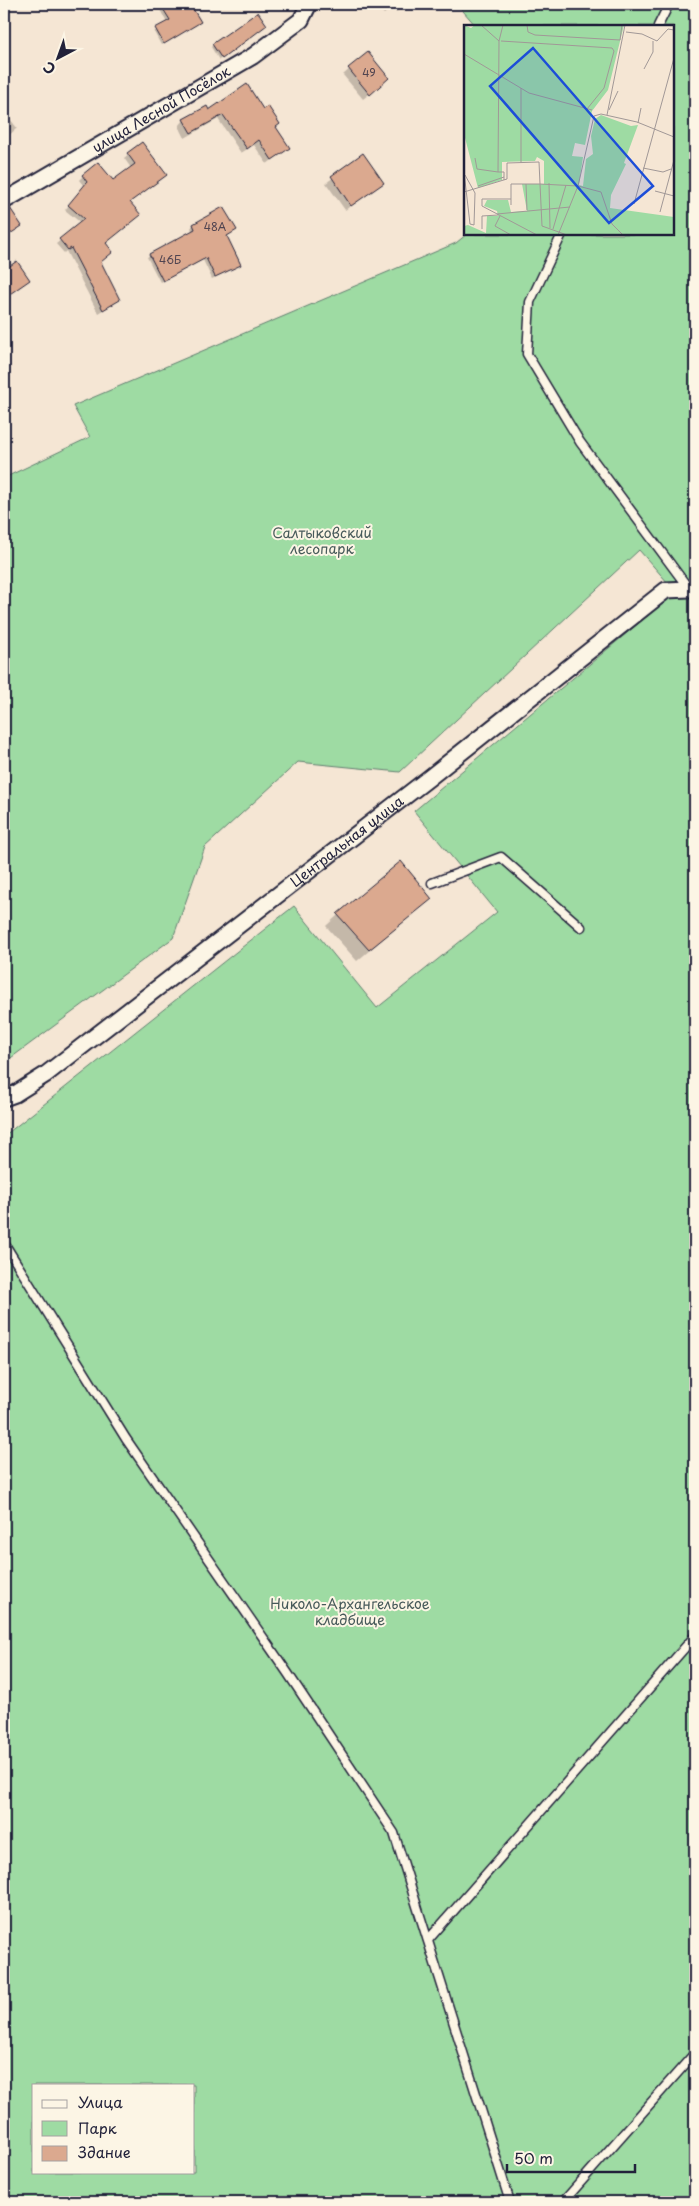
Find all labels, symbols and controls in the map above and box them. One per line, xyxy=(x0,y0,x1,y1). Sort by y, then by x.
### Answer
inset map xyxy=(464,25,674,235)
north arrow xyxy=(32,32,82,82)
text: С xyxy=(38,57,60,80)
street label: улица Лесной Посёлок xyxy=(88,60,235,158)
house number: 49 xyxy=(362,64,376,81)
house number: 48А xyxy=(204,218,227,235)
house number: 46Б xyxy=(159,251,181,268)
park label: Салтыковский лесопарк xyxy=(272,522,372,559)
street label: Центральная улица xyxy=(286,790,408,892)
park label: Николо-Архангельское кладбище xyxy=(270,1593,430,1630)
legend xyxy=(32,2084,195,2174)
text: Улица xyxy=(78,2090,123,2113)
text: Парк xyxy=(78,2116,117,2139)
text: Здание xyxy=(78,2140,131,2163)
scale bar xyxy=(507,2141,634,2173)
text: 50 m xyxy=(514,2146,553,2169)

